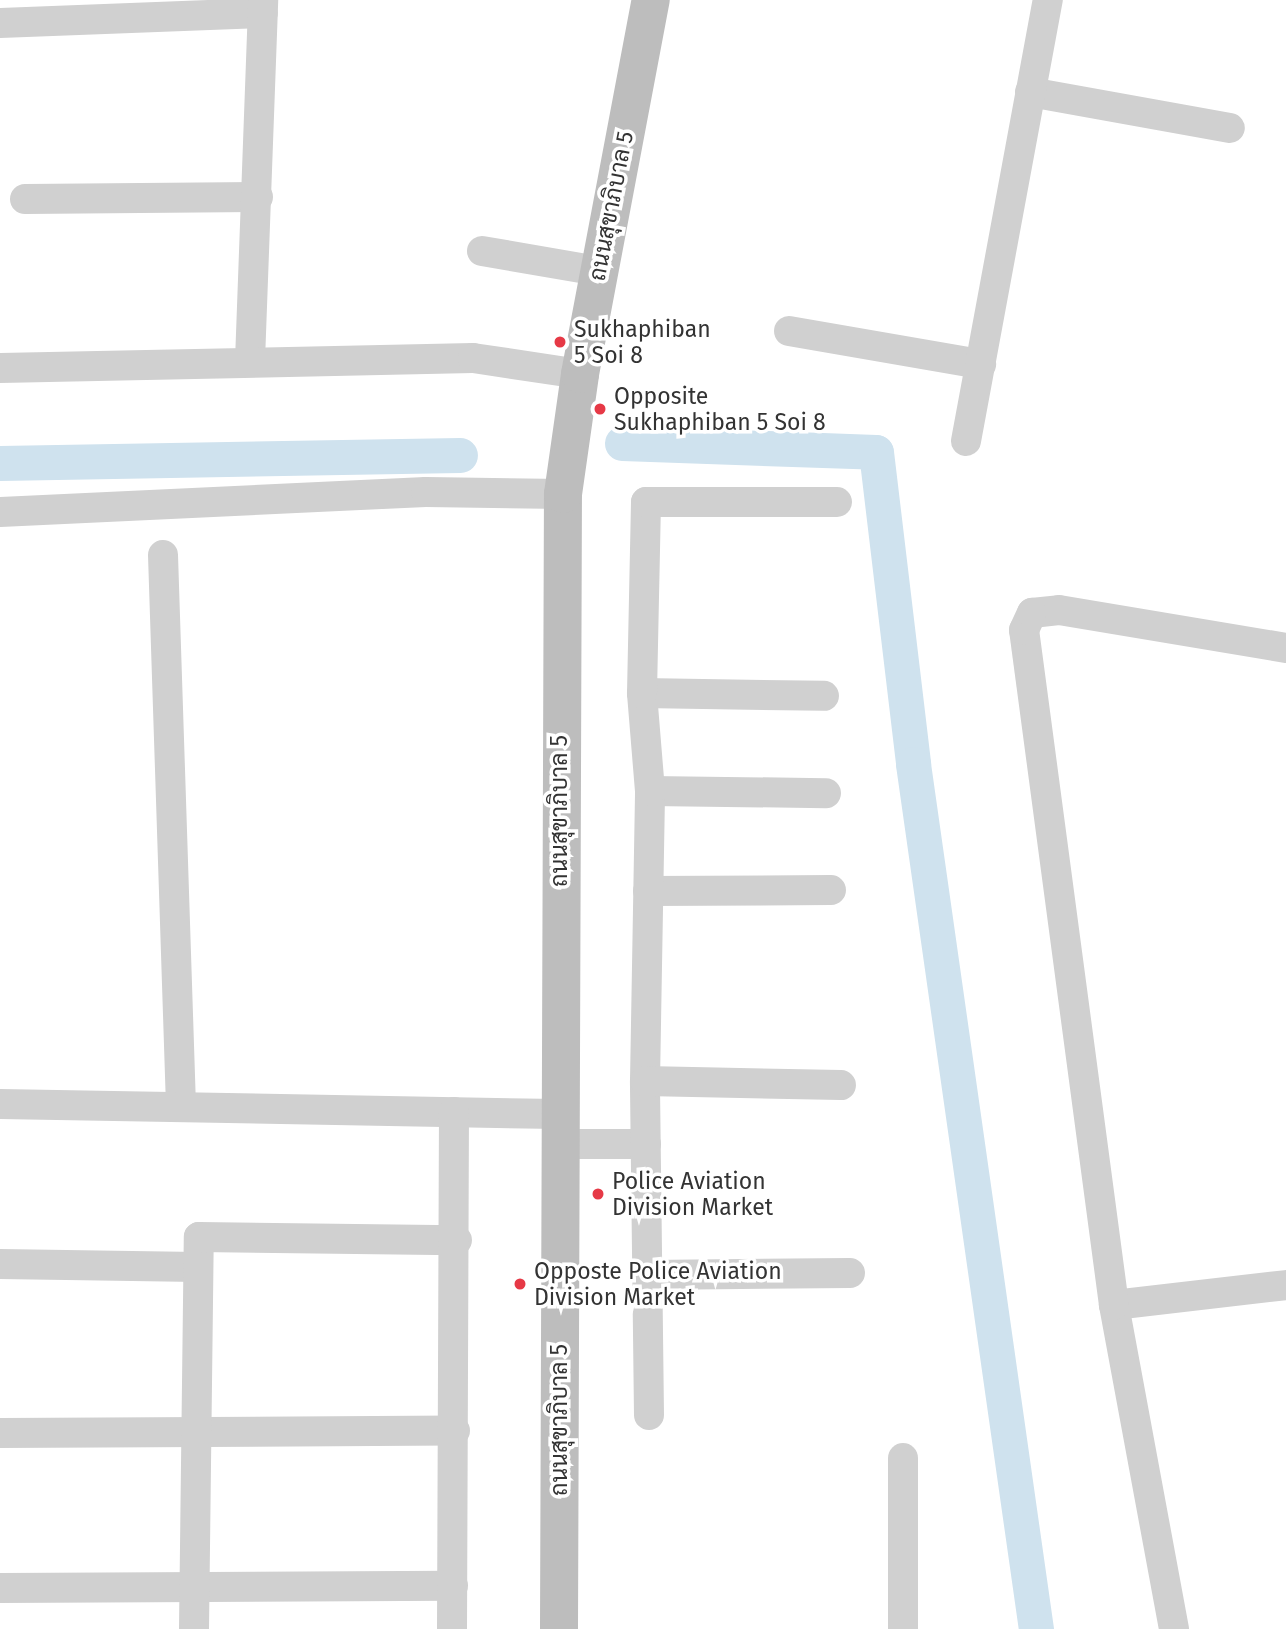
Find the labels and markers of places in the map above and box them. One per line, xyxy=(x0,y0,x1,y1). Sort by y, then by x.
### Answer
place label: Sukhaphiban 5 Soi 8 xyxy=(574,315,711,369)
marker: Sukhaphiban 5 Soi 8 xyxy=(552,334,568,350)
place label: Opposite Sukhaphiban 5 Soi 8 xyxy=(614,382,826,436)
marker: Opposite Sukhaphiban 5 Soi 8 xyxy=(592,401,608,417)
place label: Police Aviation Division Market xyxy=(612,1167,773,1221)
marker: Police Aviation Division Market xyxy=(590,1186,606,1202)
place label: Opposte Police Aviation Division Market xyxy=(534,1257,782,1311)
marker: Opposte Police Aviation Division Market xyxy=(512,1276,528,1292)

